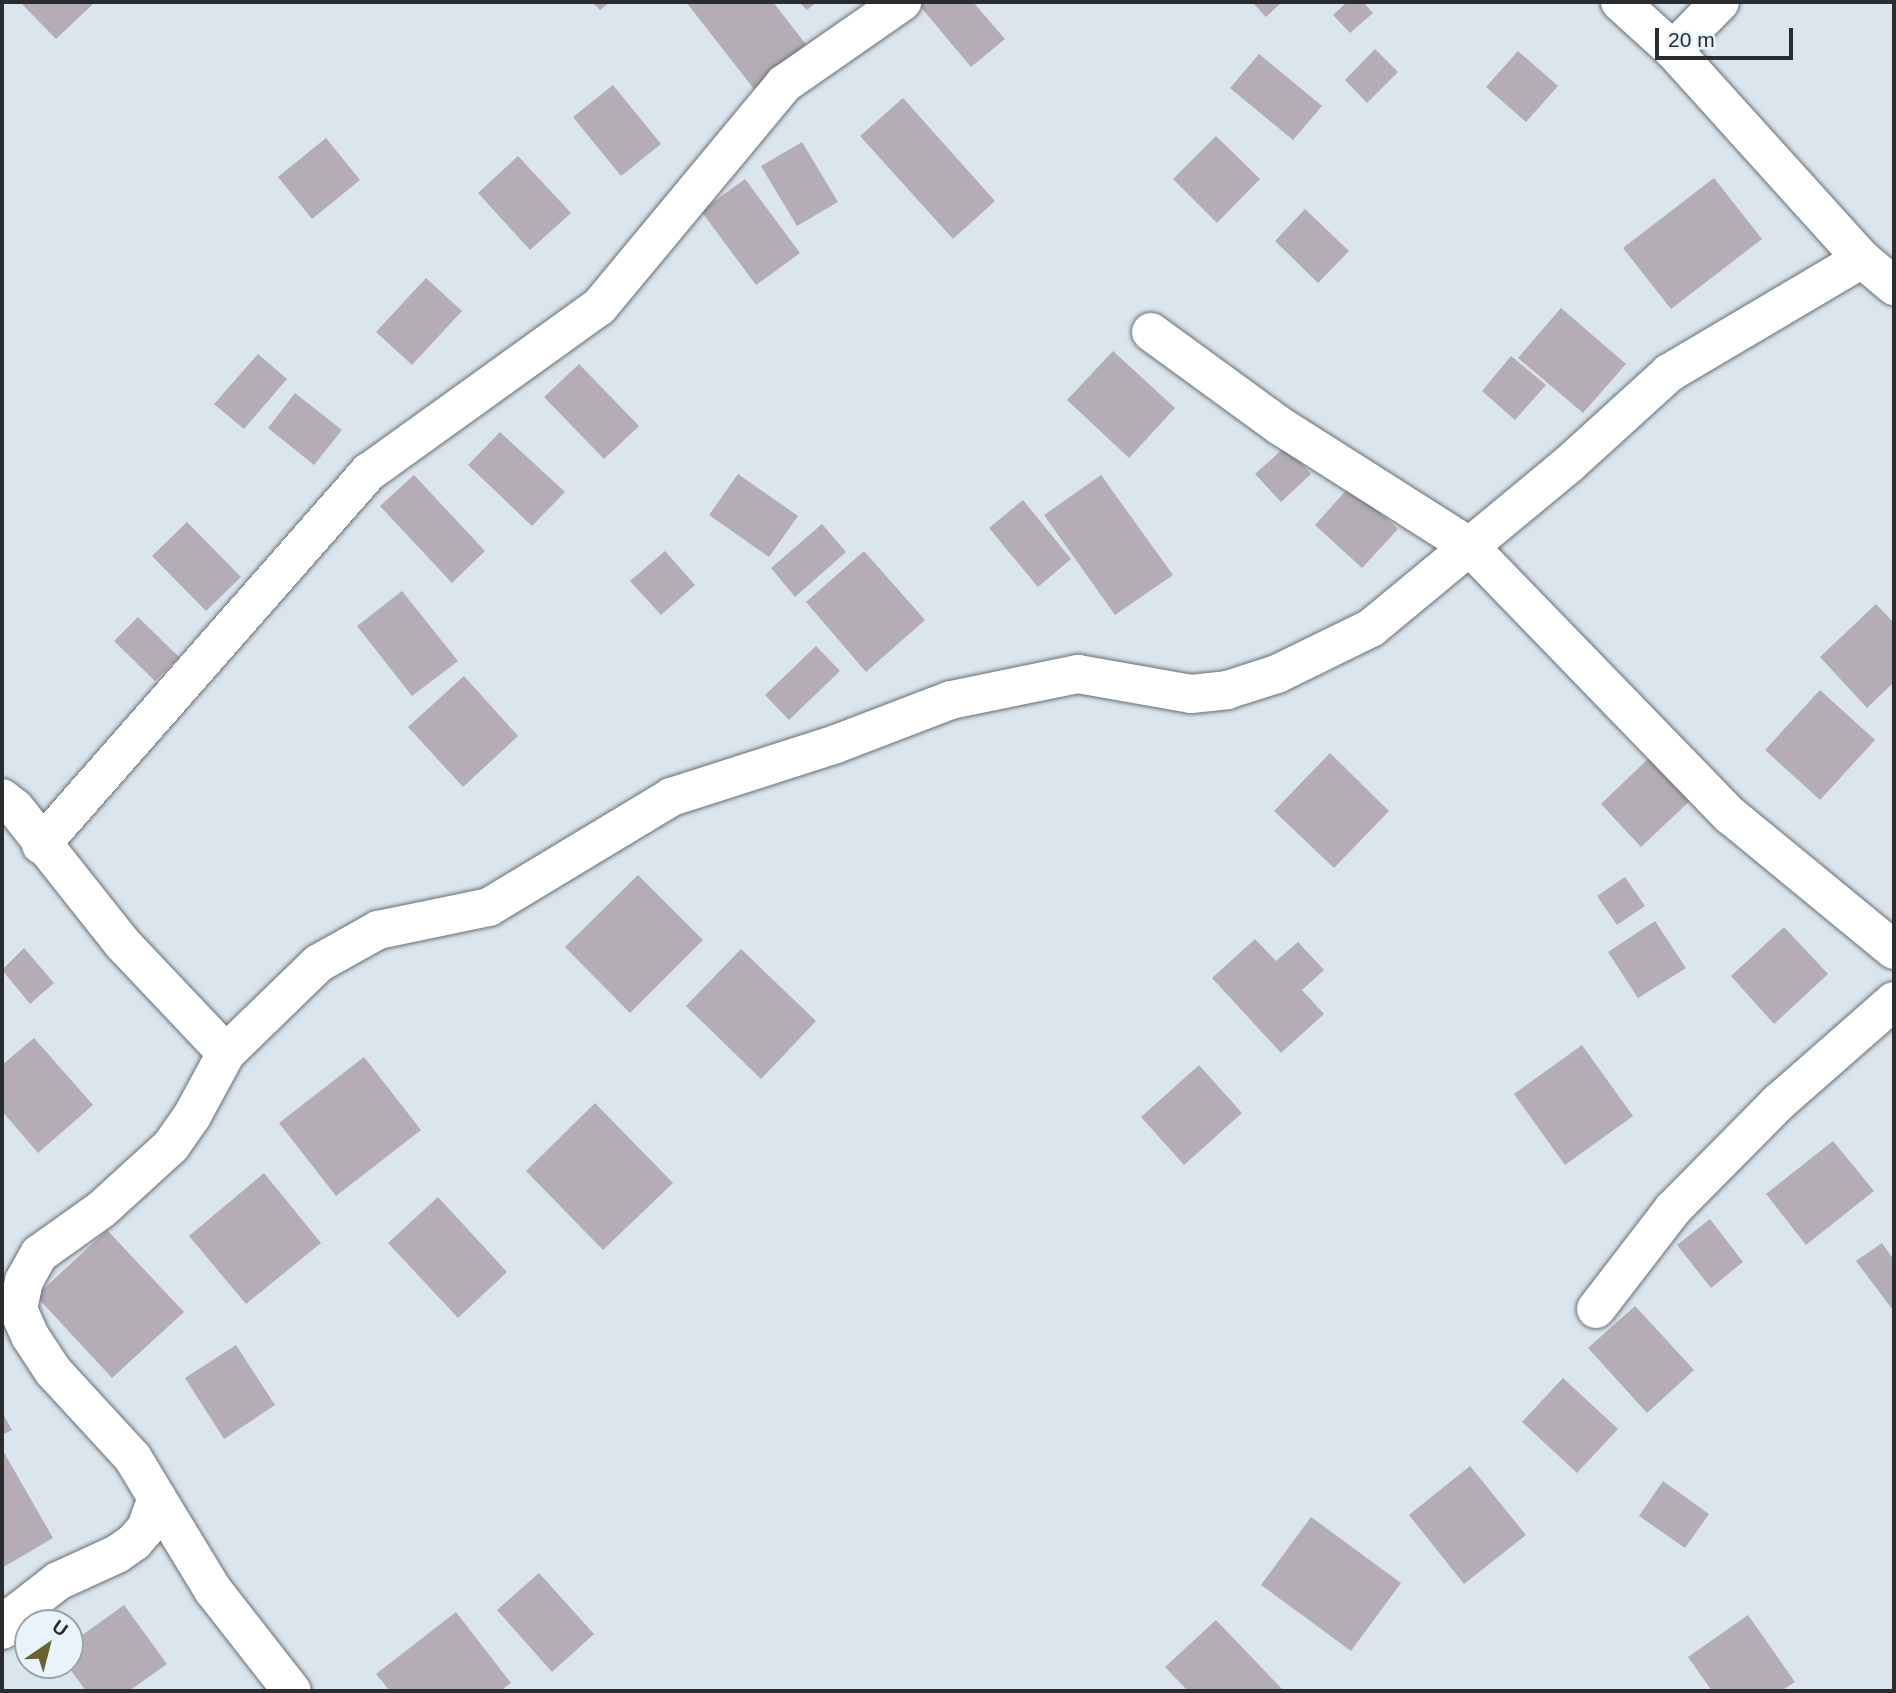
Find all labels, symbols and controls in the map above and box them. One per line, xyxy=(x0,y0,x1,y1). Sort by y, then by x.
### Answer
scale bar xyxy=(1658,14,1796,58)
text: 20 m xyxy=(1668,28,1715,51)
north arrow xyxy=(14,1609,84,1679)
text: U xyxy=(49,1615,72,1641)

